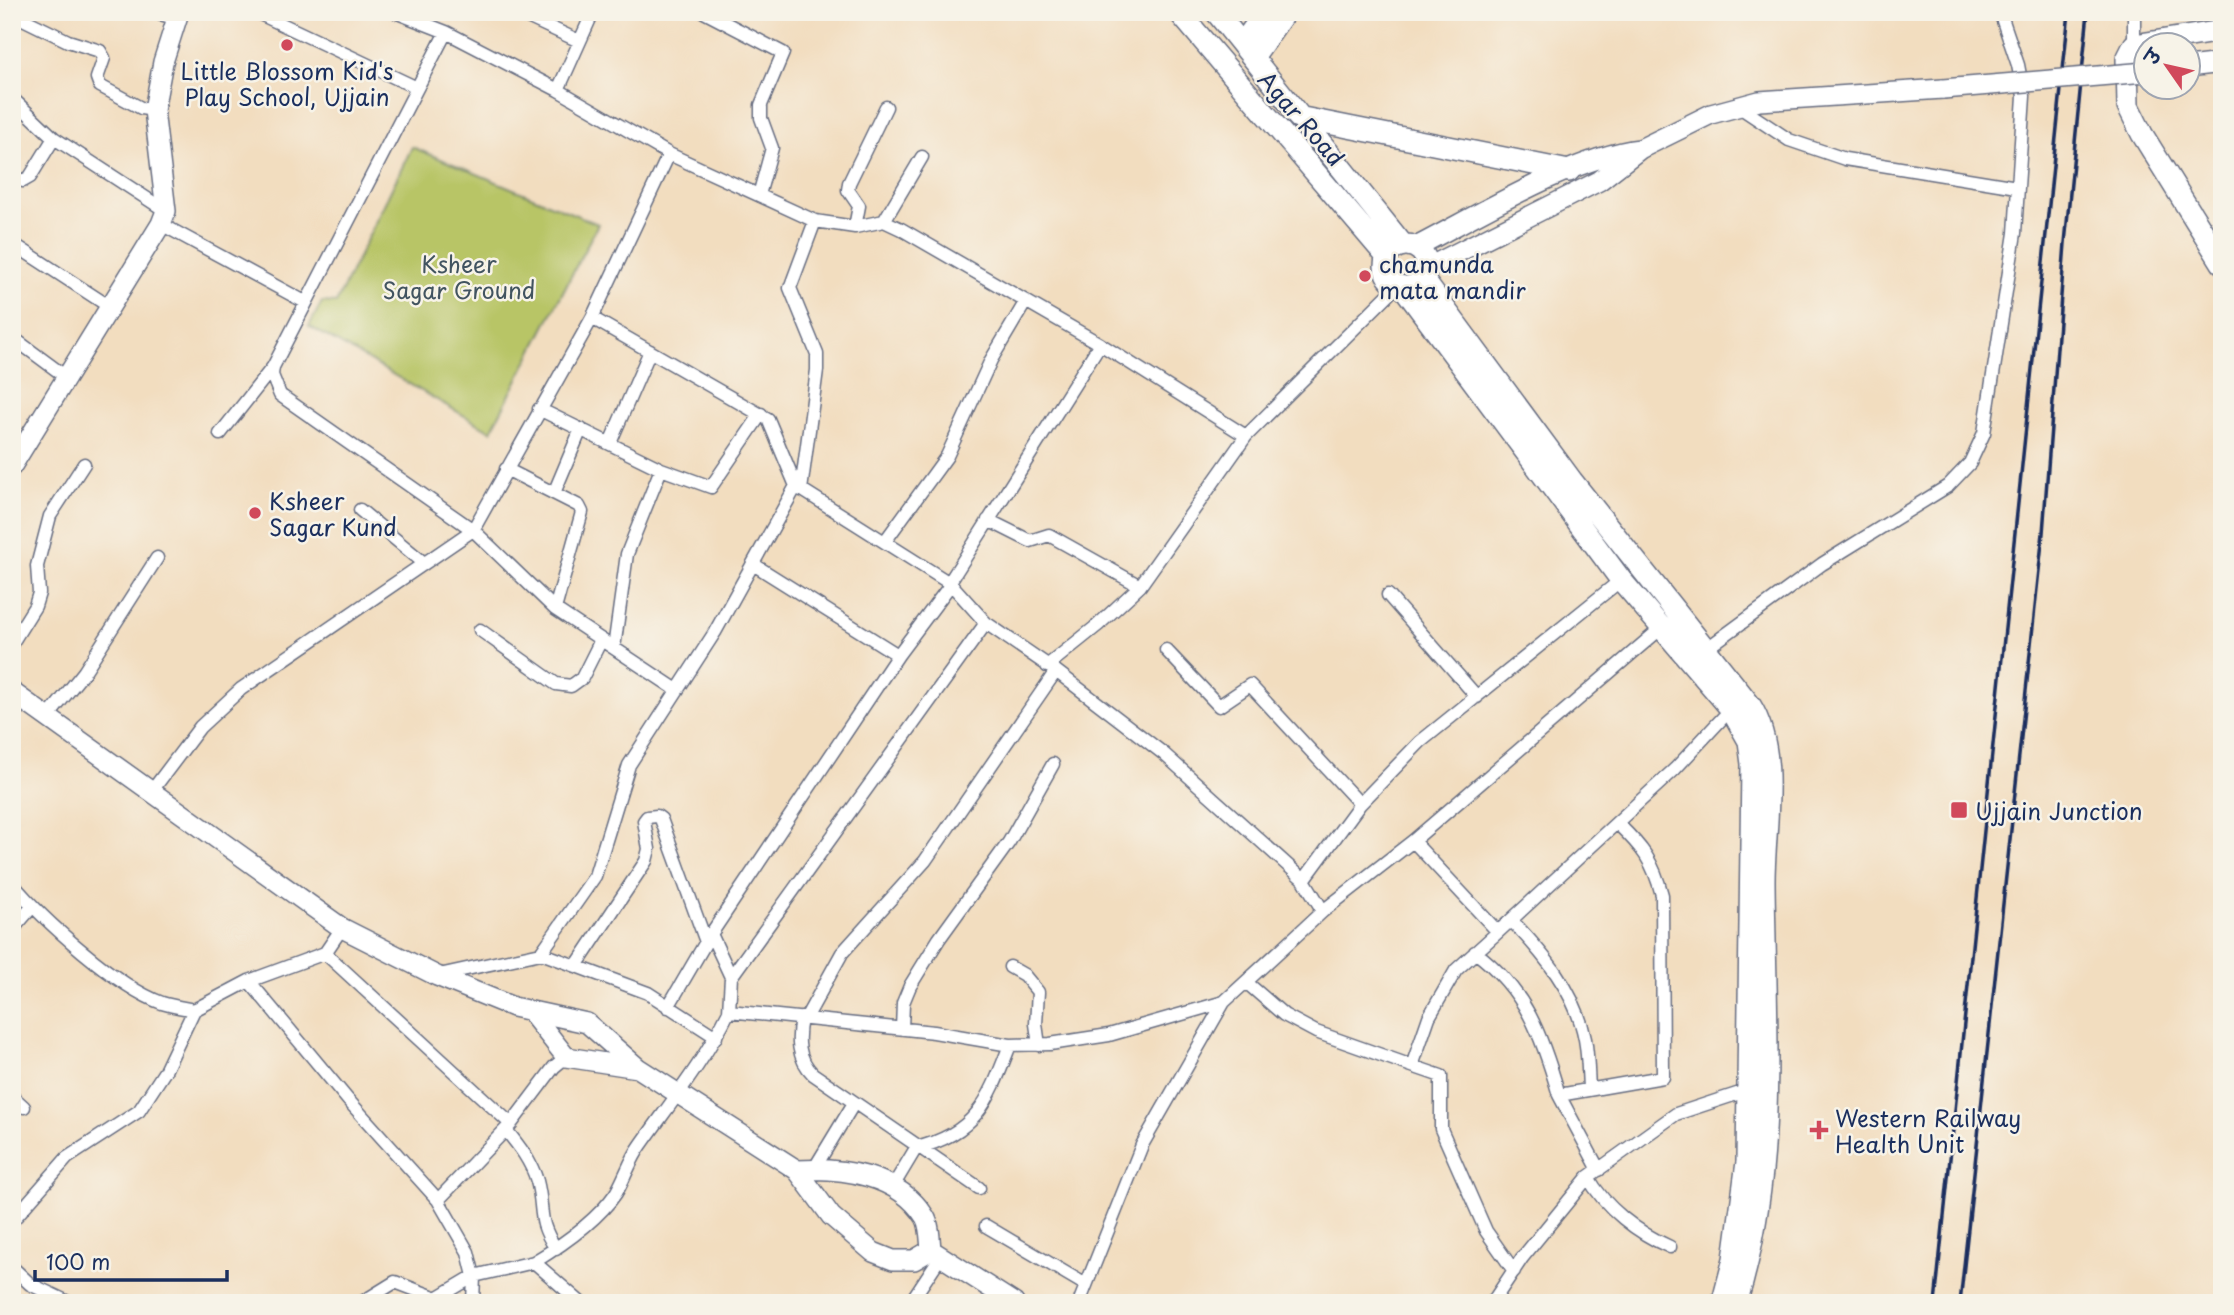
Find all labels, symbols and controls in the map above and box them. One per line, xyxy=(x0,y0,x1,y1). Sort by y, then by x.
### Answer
north arrow xyxy=(2132,32,2202,102)
marker: Little Blossom Kid's Play School, Ujjain xyxy=(279,37,295,53)
text: उ xyxy=(2136,41,2169,71)
place label: Little Blossom Kid's Play School, Ujjain xyxy=(181,53,393,114)
street label: Agar Road xyxy=(1251,62,1353,174)
park label: Ksheer Sagar Ground xyxy=(383,246,535,307)
place label: chamunda mata mandir xyxy=(1379,246,1526,307)
marker: chamunda mata mandir xyxy=(1357,268,1373,284)
place label: Ksheer Sagar Kund xyxy=(269,483,397,544)
marker: Ksheer Sagar Kund xyxy=(247,505,263,521)
place label: Ujjain Junction xyxy=(1975,793,2143,828)
marker: Ujjain Junction xyxy=(1949,800,1969,820)
place label: Western Railway Health Unit xyxy=(1835,1100,2021,1161)
marker: Western Railway Health Unit xyxy=(1809,1120,1829,1140)
scale bar xyxy=(35,1238,228,1282)
text: 100 m xyxy=(46,1245,110,1277)

